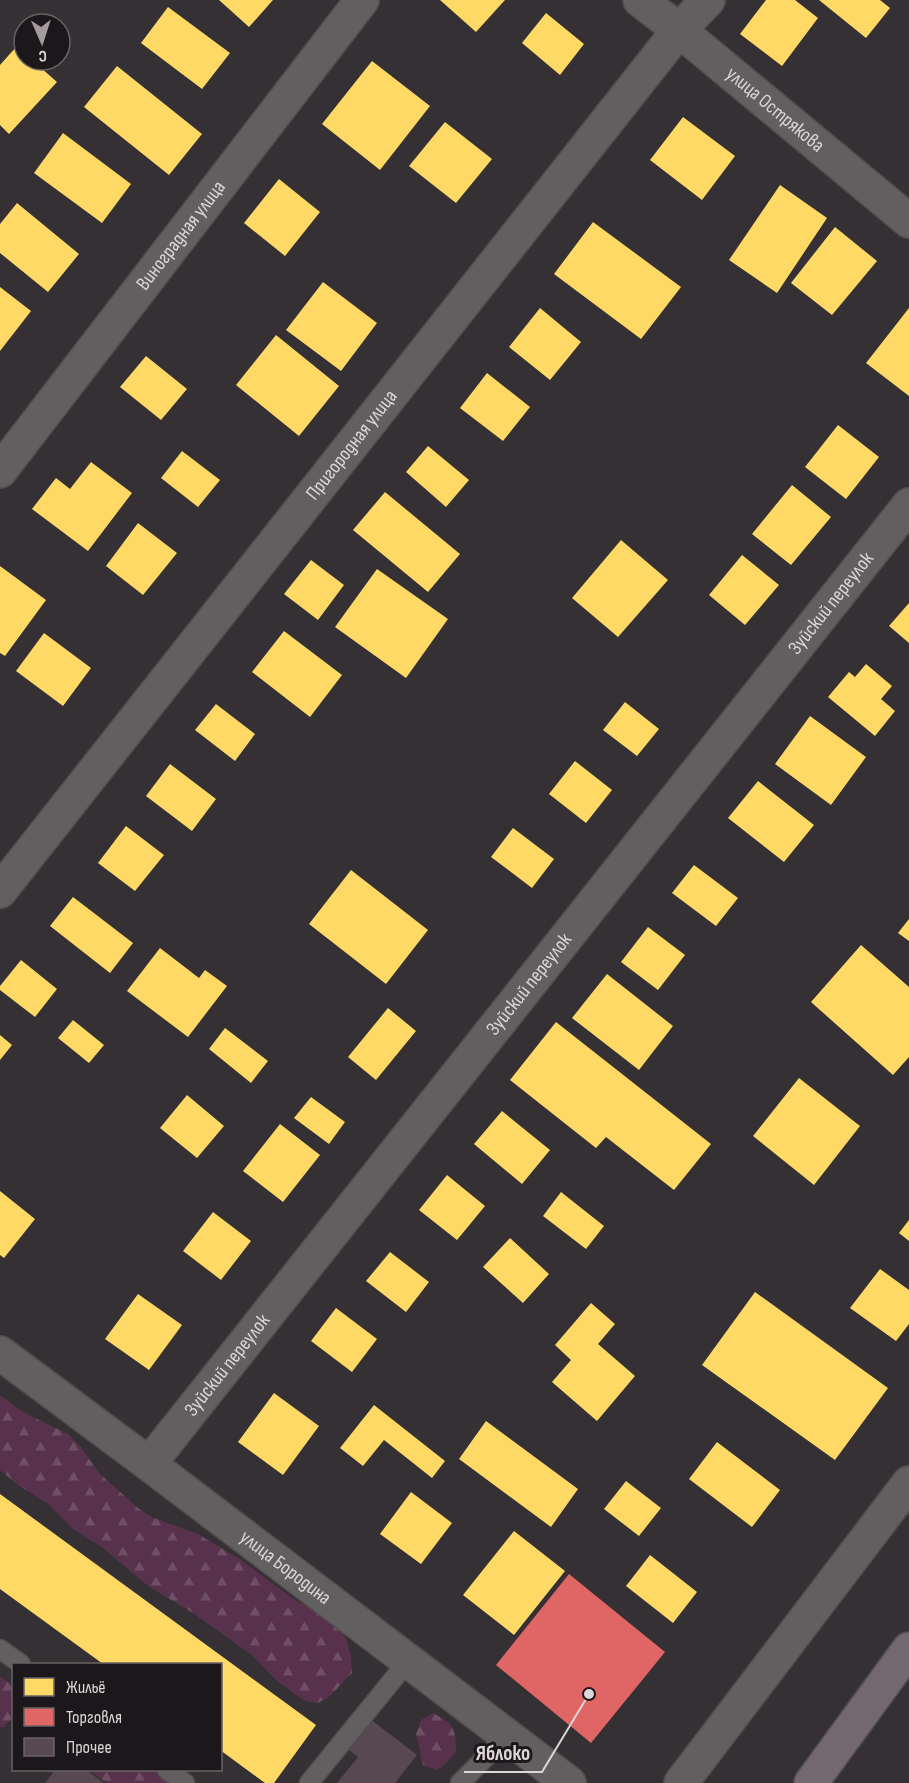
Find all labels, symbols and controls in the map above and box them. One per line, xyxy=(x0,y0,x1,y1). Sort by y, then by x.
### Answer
north arrow xyxy=(12,12,72,72)
text: С xyxy=(38,46,47,65)
street label: улица Острякова xyxy=(721,62,829,157)
street label: Виноградная улица xyxy=(131,176,231,295)
street label: Пригородная улица xyxy=(301,385,402,505)
street label: Зуйский переулок xyxy=(783,547,879,659)
street label: Зуйский переулок xyxy=(481,928,577,1040)
street label: Зуйский переулок xyxy=(179,1309,275,1421)
street label: улица Бородина xyxy=(235,1525,336,1610)
legend xyxy=(12,1663,222,1771)
text: Жильё xyxy=(66,1677,106,1698)
text: Торговля xyxy=(66,1707,122,1728)
callout: Яблоко xyxy=(464,1733,542,1772)
text: Прочее xyxy=(66,1737,112,1758)
text: Яблоко xyxy=(476,1741,530,1766)

